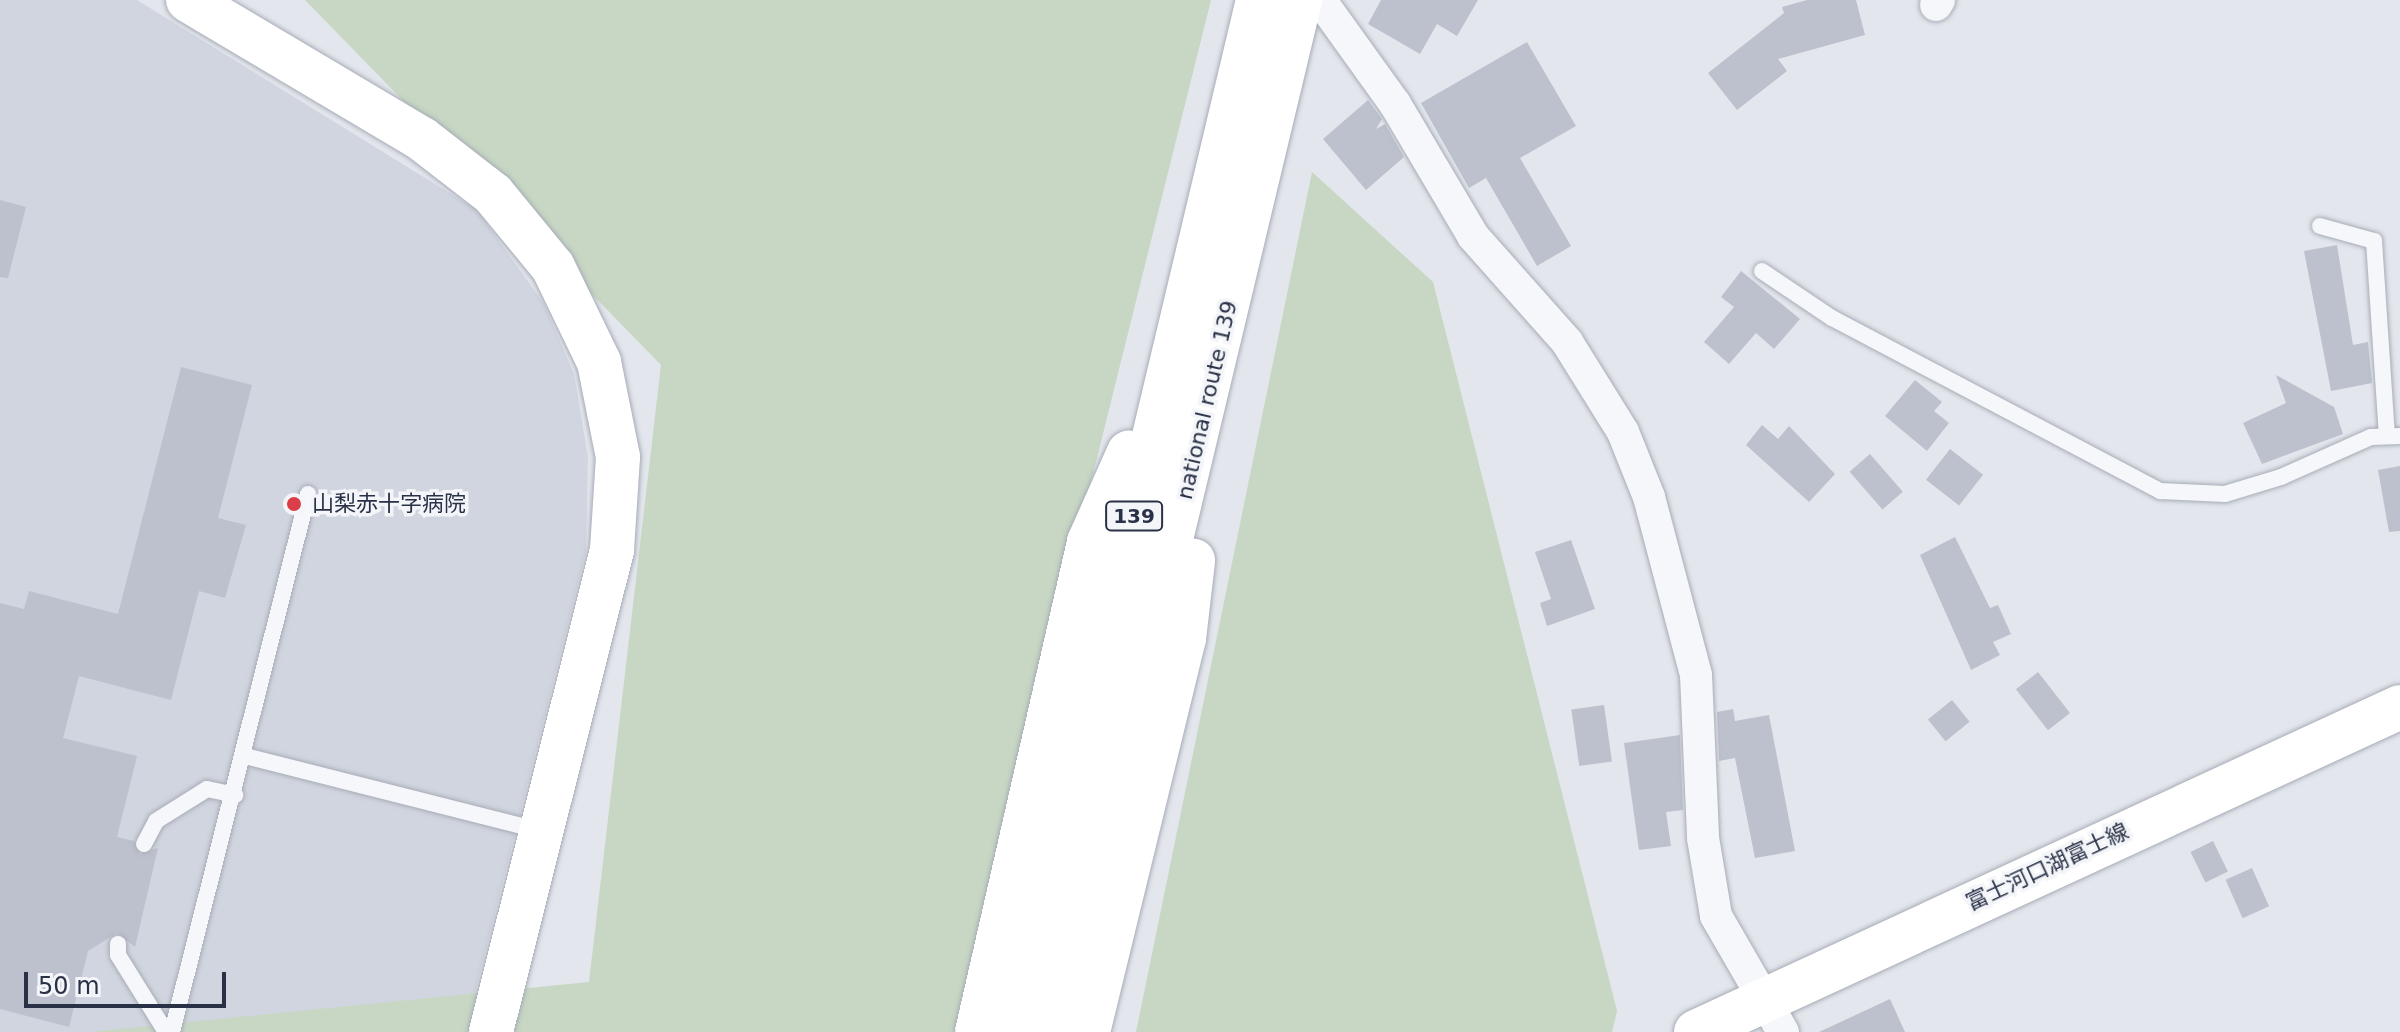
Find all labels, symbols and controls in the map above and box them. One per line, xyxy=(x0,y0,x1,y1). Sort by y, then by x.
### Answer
street label: national route 139 xyxy=(1171,298,1243,502)
place label: 山梨赤十字病院 xyxy=(312,491,466,517)
marker: 山梨赤十字病院 xyxy=(283,493,305,515)
road number: 139 xyxy=(1104,500,1164,532)
street label: 富士河口湖富士線 xyxy=(1962,818,2132,916)
scale bar xyxy=(28,956,230,1006)
text: 50 m xyxy=(38,972,100,1000)

